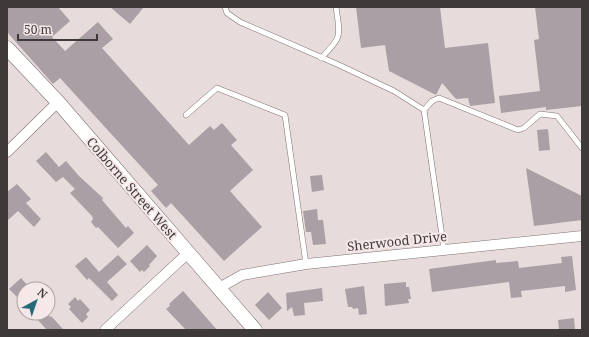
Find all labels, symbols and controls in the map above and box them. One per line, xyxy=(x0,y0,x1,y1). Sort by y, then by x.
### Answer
scale bar xyxy=(18,16,97,42)
text: 50 m xyxy=(24,21,52,38)
street label: Colborne Street West xyxy=(83,133,182,243)
street label: Sherwood Drive xyxy=(346,227,448,255)
north arrow xyxy=(16,281,56,321)
text: N xyxy=(35,284,51,302)

